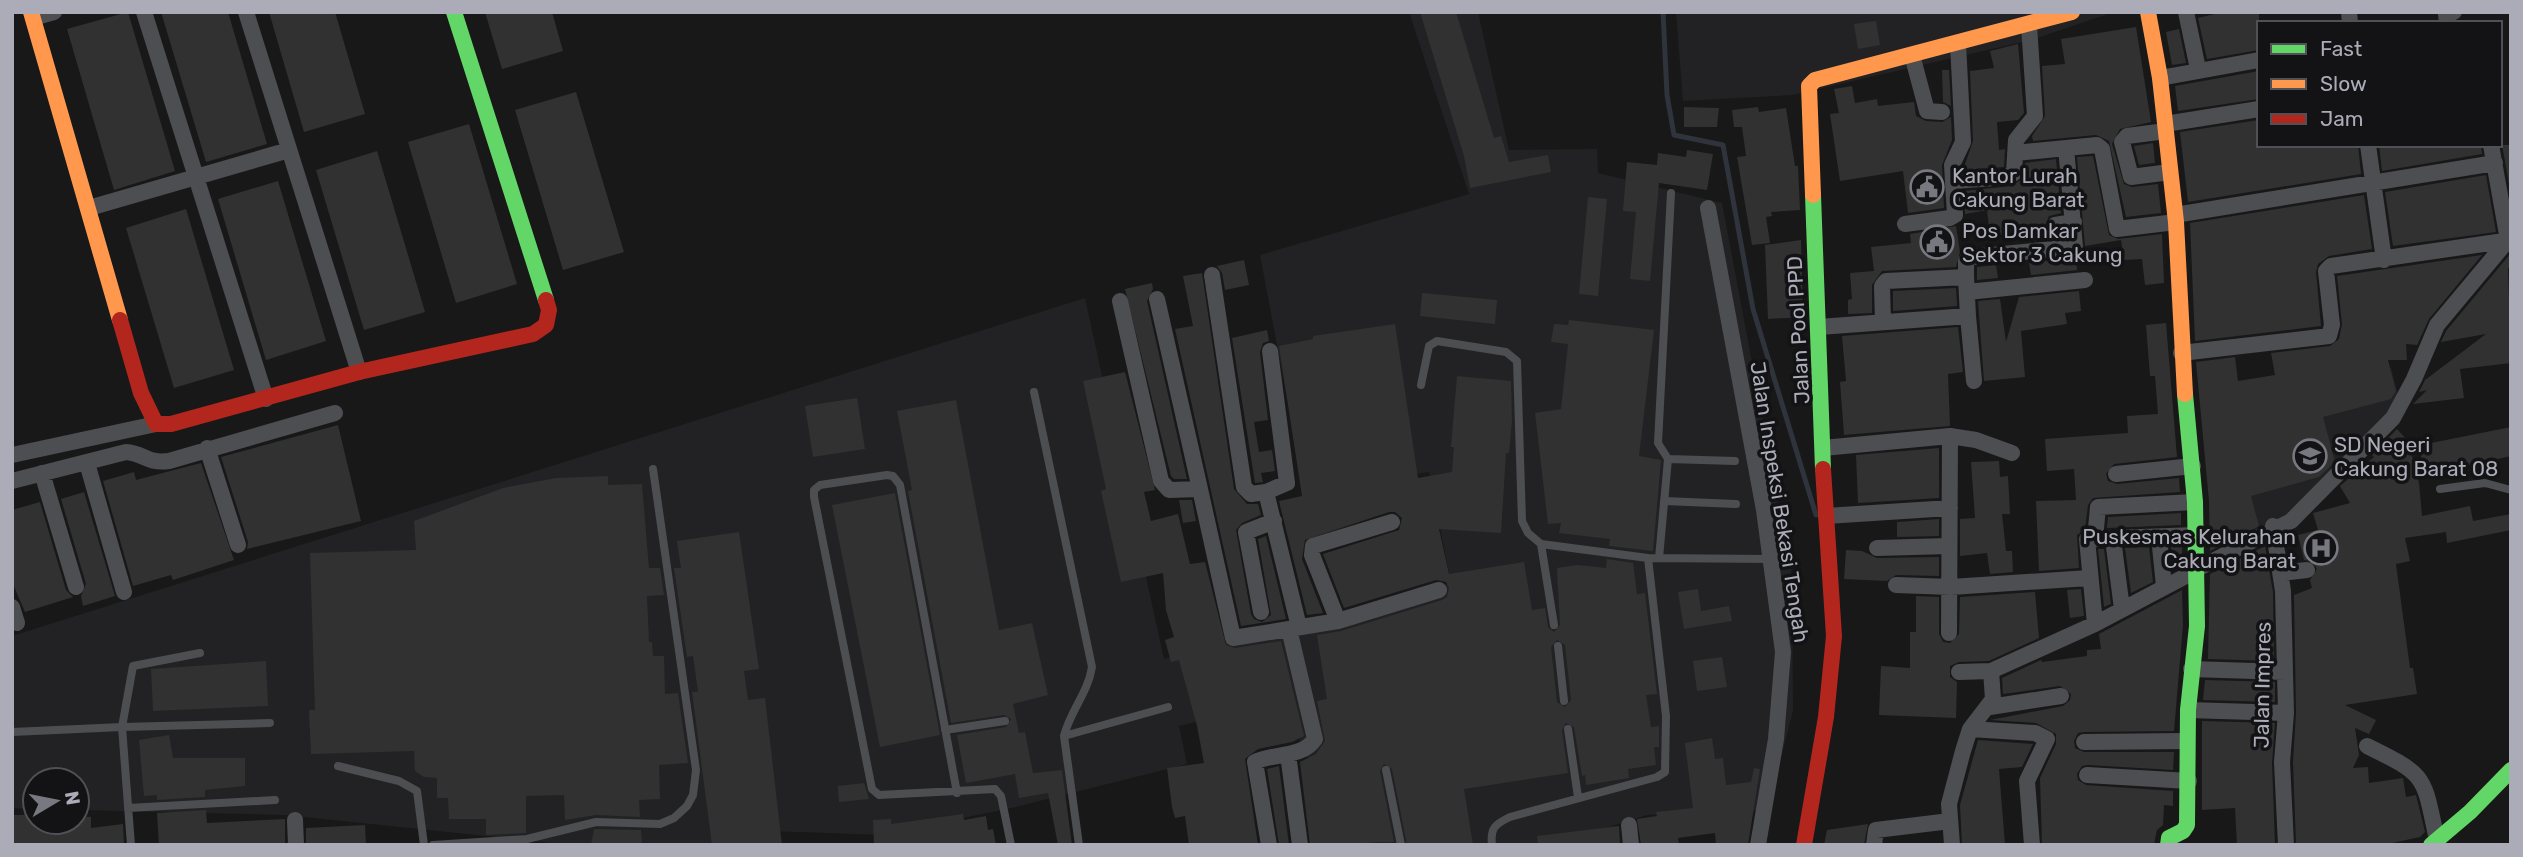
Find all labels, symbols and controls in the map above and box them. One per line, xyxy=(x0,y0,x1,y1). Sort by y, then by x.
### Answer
legend xyxy=(2257,21,2502,147)
text: Fast xyxy=(2320,36,2362,61)
text: Slow xyxy=(2320,71,2367,96)
text: Jam xyxy=(2320,106,2364,131)
place label: Kantor Lurah Cakung Barat xyxy=(1952,163,2085,212)
public building icon: Kantor Lurah Cakung Barat xyxy=(1908,168,1946,206)
place label: Pos Damkar Sektor 3 Cakung xyxy=(1962,218,2123,267)
public building icon: Pos Damkar Sektor 3 Cakung xyxy=(1918,223,1956,261)
street label: Jalan Pool PPD xyxy=(1782,255,1814,405)
street label: Jalan Inspeksi Bekasi Tengah xyxy=(1745,360,1815,644)
place label: SD Negeri Cakung Barat 08 xyxy=(2334,432,2498,481)
school or university icon: SD Negeri Cakung Barat 08 xyxy=(2291,437,2329,475)
place label: Puskesmas Kelurahan Cakung Barat xyxy=(2082,524,2296,573)
hospital icon: Puskesmas Kelurahan Cakung Barat xyxy=(2302,529,2340,567)
street label: Jalan Impres xyxy=(2248,622,2276,748)
north arrow xyxy=(21,766,91,836)
text: N xyxy=(60,789,85,807)

